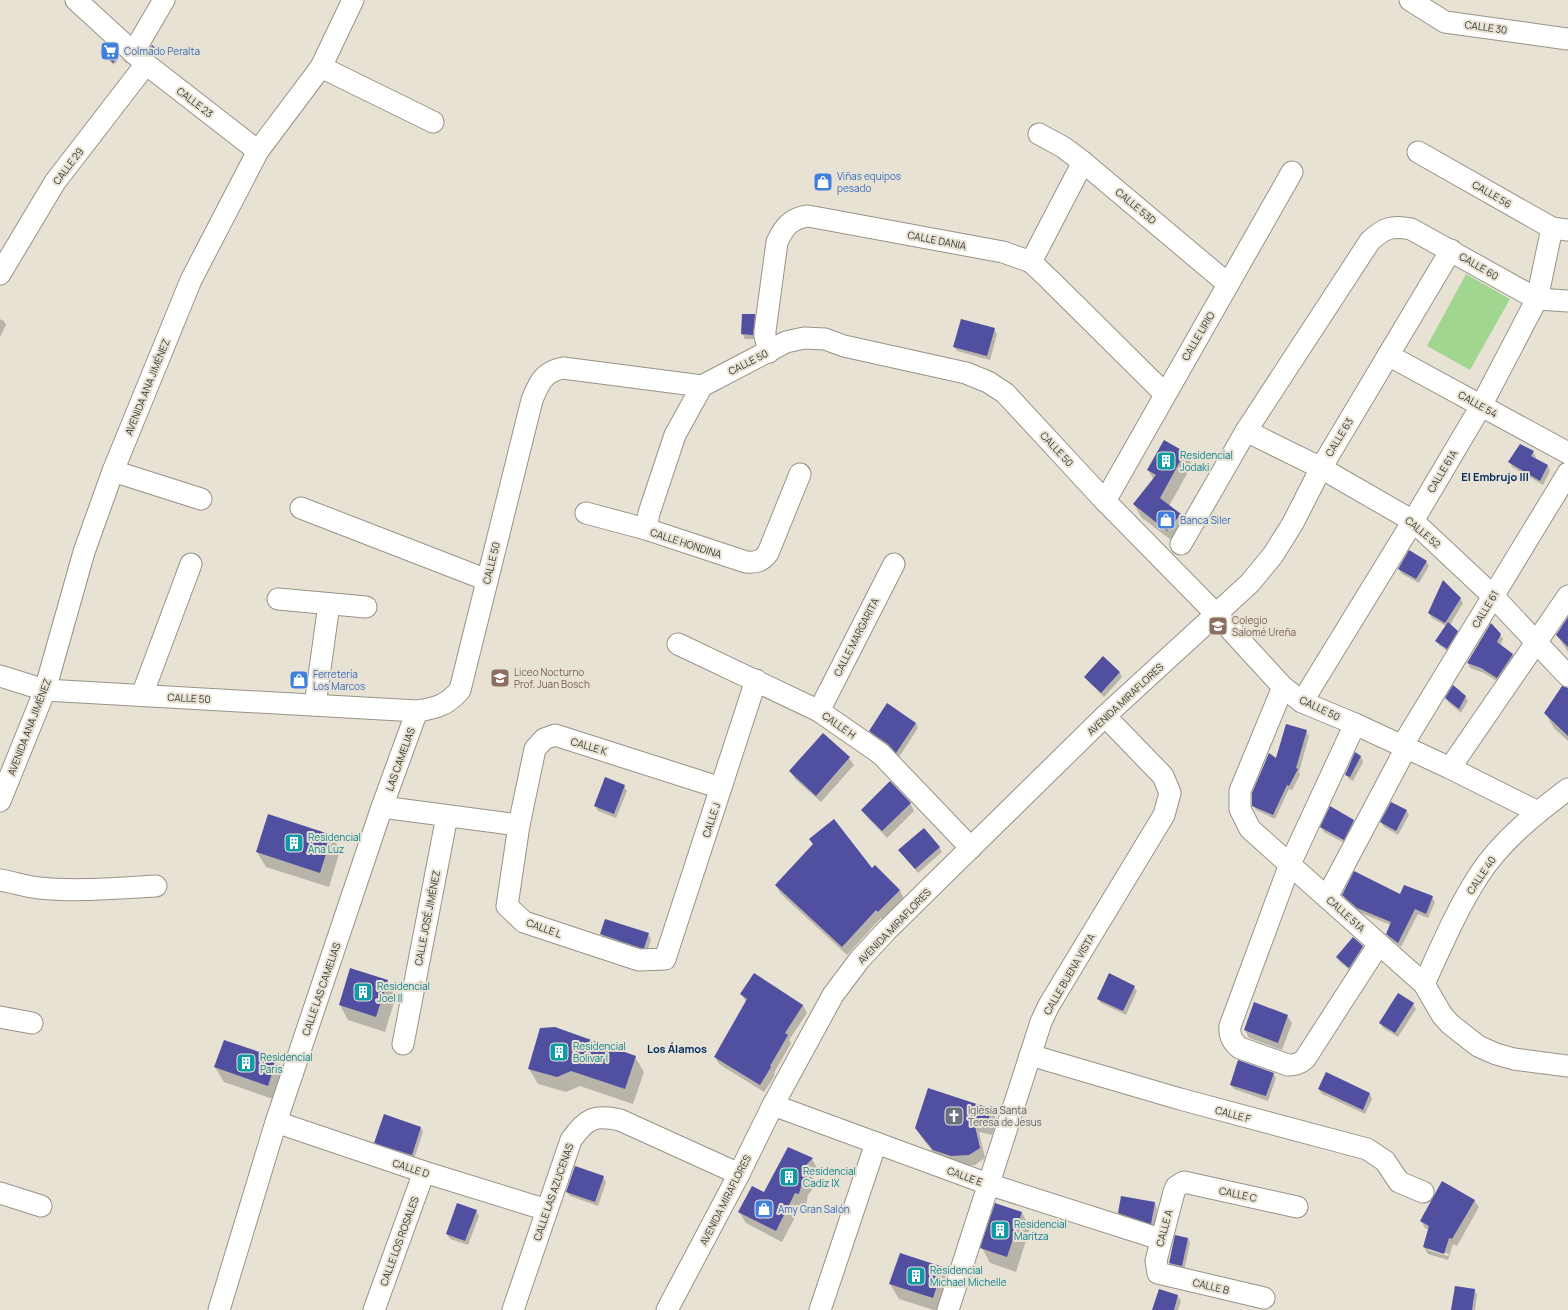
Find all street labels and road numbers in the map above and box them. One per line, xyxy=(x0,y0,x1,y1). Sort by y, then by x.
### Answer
street label: CALLE 30 xyxy=(1464,17,1508,37)
street label: CALLE 23 xyxy=(174,84,216,120)
street label: CALLE 29 xyxy=(49,145,87,187)
street label: CALLE 56 xyxy=(1470,177,1514,211)
street label: CALLE 53D xyxy=(1113,185,1160,227)
street label: CALLE DANIA xyxy=(906,227,968,253)
street label: CALLE 60 xyxy=(1457,249,1501,283)
street label: CALLE LIRIO xyxy=(1178,309,1218,363)
street label: AVENIDA ANA JIMÉNEZ xyxy=(121,337,173,437)
street label: CALLE 50 xyxy=(726,346,770,378)
street label: CALLE 54 xyxy=(1456,387,1500,421)
street label: CALLE 63 xyxy=(1322,415,1356,459)
street label: CALLE 50 xyxy=(1037,428,1077,470)
street label: CALLE 61A xyxy=(1424,446,1461,495)
street label: CALLE 52 xyxy=(1402,513,1444,551)
street label: CALLE HONDINA xyxy=(648,525,724,561)
street label: CALLE 50 xyxy=(479,540,503,586)
street label: CALLE 61 xyxy=(1468,588,1502,630)
street label: CALLE MARGARITA xyxy=(830,595,882,679)
street label: AVENIDA MIRAFLORES xyxy=(1084,660,1166,738)
street label: AVENIDA ANA JIMÉNEZ xyxy=(4,677,54,777)
street label: CALLE 50 xyxy=(167,690,211,706)
street label: CALLE 50 xyxy=(1298,693,1342,723)
street label: CALLE H xyxy=(819,708,859,742)
street label: LAS CAMELIAS xyxy=(382,725,418,793)
street label: CALLE K xyxy=(569,734,609,758)
street label: CALLE J xyxy=(699,801,723,839)
street label: CALLE 40 xyxy=(1463,853,1499,897)
street label: CALLE JOSÉ JIMÉNEZ xyxy=(411,869,443,967)
street label: AVENIDA MIRAFLORES xyxy=(854,885,934,967)
street label: CALLE 51A xyxy=(1324,893,1369,935)
street label: CALLE L xyxy=(525,915,563,941)
street label: CALLE BUENA VISTA xyxy=(1040,930,1098,1017)
street label: CALLE LAS CAMELIAS xyxy=(298,941,344,1037)
street label: CALLE F xyxy=(1214,1103,1252,1125)
street label: CALLE LAS AZUCENAS xyxy=(530,1141,576,1243)
street label: AVENIDA MIRAFLORES xyxy=(696,1152,754,1248)
street label: CALLE D xyxy=(391,1155,431,1181)
street label: CALLE E xyxy=(945,1163,985,1189)
street label: CALLE C xyxy=(1218,1183,1258,1205)
street label: CALLE LOS ROSALES xyxy=(376,1194,422,1288)
street label: CALLE A xyxy=(1152,1207,1176,1248)
street label: CALLE B xyxy=(1191,1275,1231,1297)

